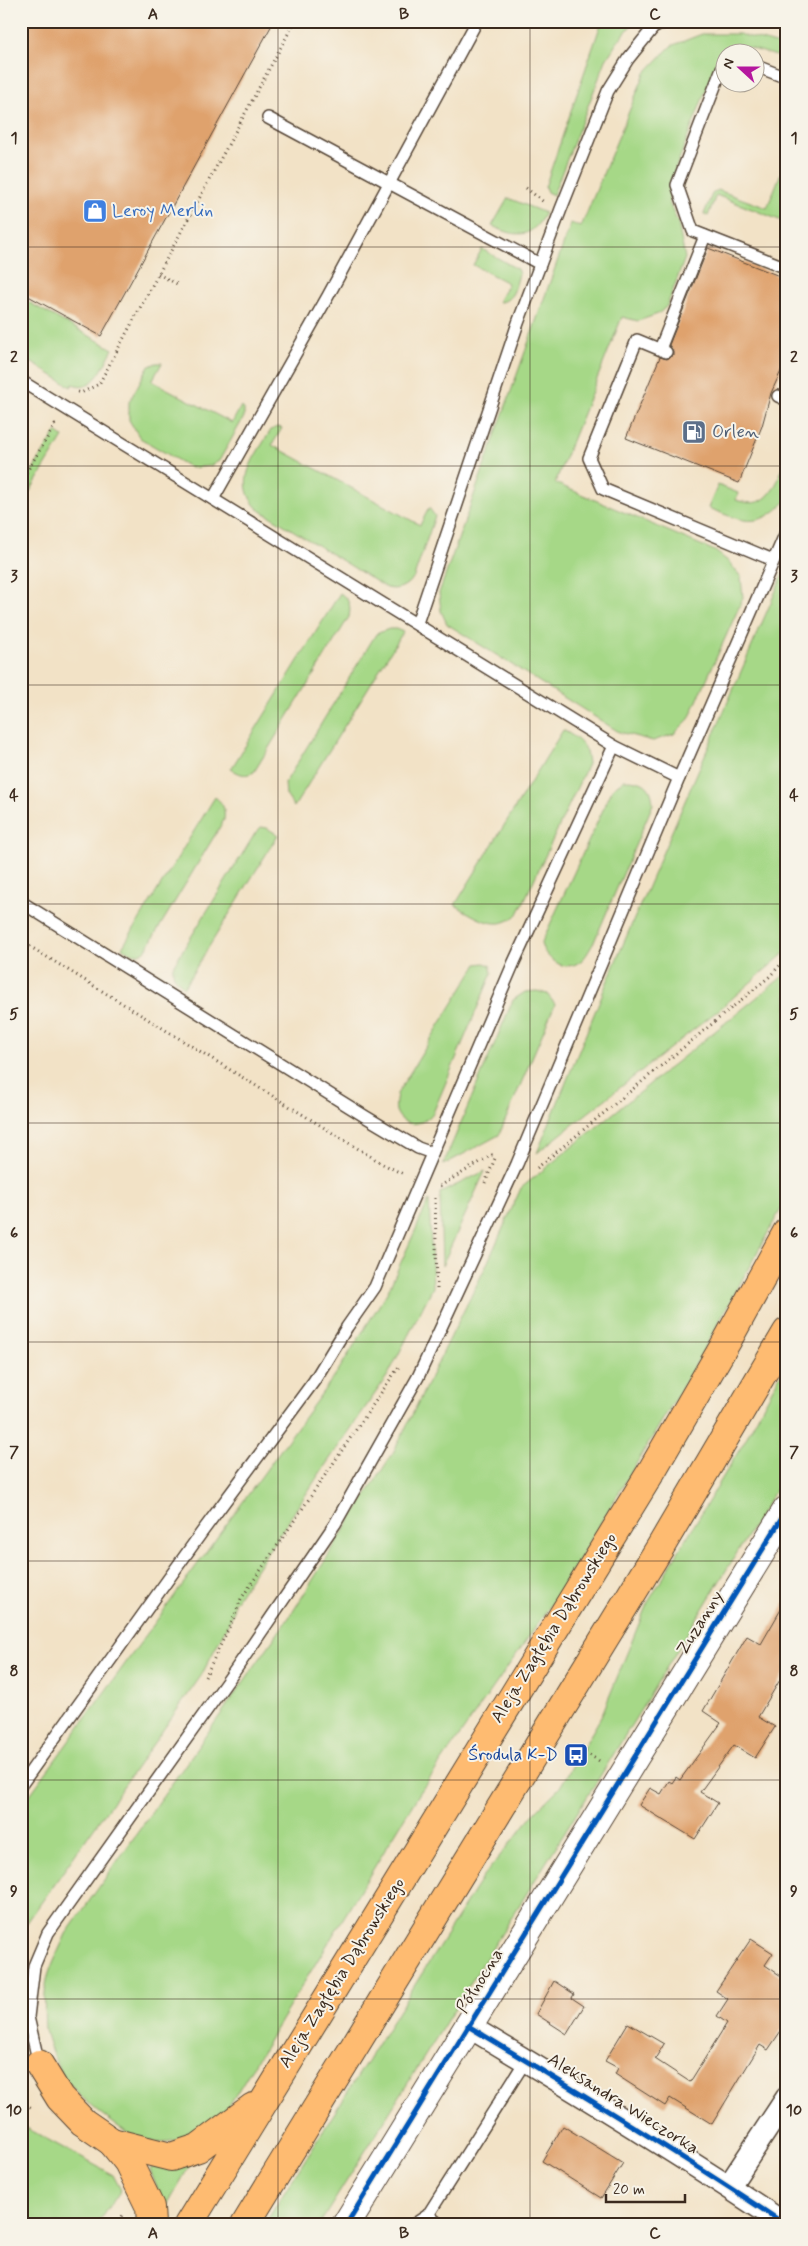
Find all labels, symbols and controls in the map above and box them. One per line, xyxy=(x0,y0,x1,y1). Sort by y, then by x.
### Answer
text: A xyxy=(148,4,158,25)
text: B xyxy=(399,4,409,25)
text: C xyxy=(649,4,661,25)
north arrow xyxy=(716,42,766,92)
text: N xyxy=(719,56,739,71)
text: 1 xyxy=(10,128,18,149)
text: 1 xyxy=(790,128,798,149)
shop icon: Leroy Merlin xyxy=(82,198,108,224)
place label: Leroy Merlin xyxy=(112,199,213,223)
text: 2 xyxy=(10,347,18,368)
text: 2 xyxy=(790,347,798,368)
fuel station icon: Orlen xyxy=(681,419,707,445)
place label: Orlen xyxy=(712,420,759,444)
text: 3 xyxy=(10,566,18,587)
text: 3 xyxy=(790,566,798,587)
text: 4 xyxy=(9,785,19,806)
text: 4 xyxy=(789,785,799,806)
text: 5 xyxy=(9,1004,19,1025)
text: 5 xyxy=(789,1004,799,1025)
text: 6 xyxy=(10,1223,18,1244)
text: 6 xyxy=(790,1223,798,1244)
text: 7 xyxy=(9,1442,19,1463)
text: 7 xyxy=(789,1442,799,1463)
street label: Aleja Zagłębia Dąbrowskiego xyxy=(485,1528,623,1728)
street label: Zuzanny xyxy=(671,1586,729,1660)
text: 8 xyxy=(9,1661,19,1682)
text: 8 xyxy=(789,1661,799,1682)
bus stop icon: Środula K-D xyxy=(563,1742,589,1768)
place label: Środula K-D xyxy=(468,1743,558,1767)
street label: Aleja Zagłębia Dąbrowskiego xyxy=(273,1873,411,2073)
text: 9 xyxy=(10,1881,18,1902)
text: 9 xyxy=(790,1881,798,1902)
street label: Północna xyxy=(451,1944,509,2018)
street label: Aleksandra Wieczorka xyxy=(543,2048,703,2160)
text: 10 xyxy=(6,2100,22,2121)
text: 10 xyxy=(786,2100,802,2121)
scale bar xyxy=(606,2171,684,2203)
text: 20 m xyxy=(613,2180,645,2200)
text: A xyxy=(148,2223,158,2244)
text: B xyxy=(399,2223,409,2244)
text: C xyxy=(649,2223,661,2244)

